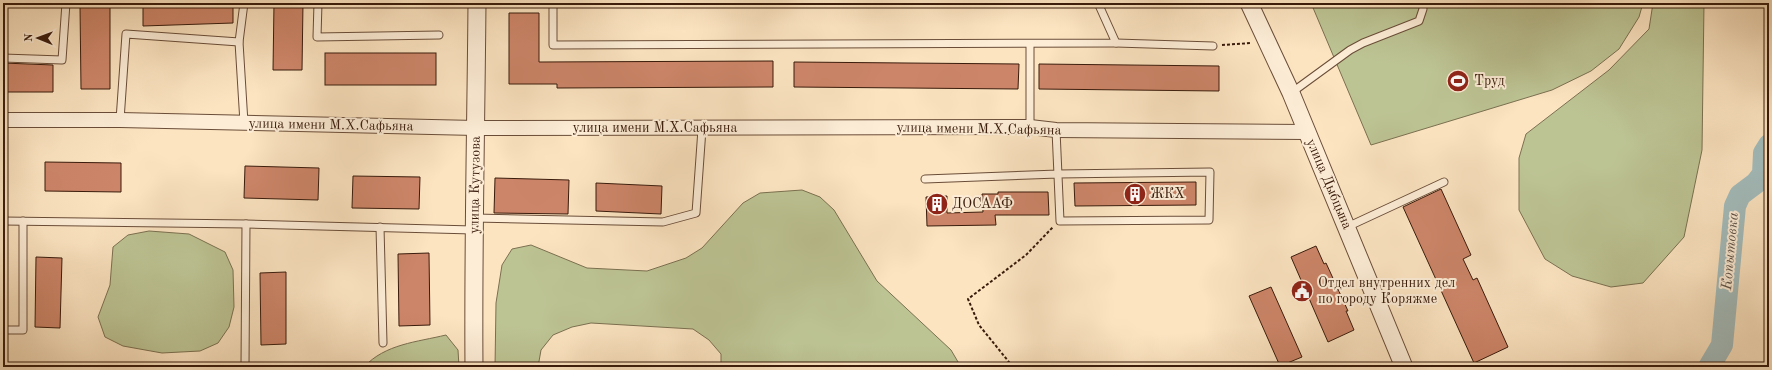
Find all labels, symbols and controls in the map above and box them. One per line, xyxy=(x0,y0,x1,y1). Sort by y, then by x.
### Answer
north arrow xyxy=(18,18,58,58)
text: N xyxy=(24,33,35,42)
sports icon: Труд xyxy=(1445,68,1471,94)
place label: Труд xyxy=(1474,74,1505,88)
street label: улица имени М.Х.Сафьяна xyxy=(248,117,414,134)
street label: улица имени М.Х.Сафьяна xyxy=(573,121,738,136)
street label: улица имени М.Х.Сафьяна xyxy=(896,121,1062,138)
street label: улица Кутузова xyxy=(467,136,483,234)
street label: улица Дыбцына xyxy=(1304,137,1354,231)
building icon: ЖКХ xyxy=(1122,181,1148,207)
place label: ЖКХ xyxy=(1150,187,1185,201)
building icon: ДОСААФ xyxy=(924,191,950,217)
place label: ДОСААФ xyxy=(952,197,1013,211)
water label: Копытовка xyxy=(1720,211,1742,292)
place label: Отдел внутренних дел по городу Коряжме xyxy=(1318,276,1455,306)
public building icon: Отдел внутренних дел по городу Коряжме xyxy=(1289,278,1315,304)

